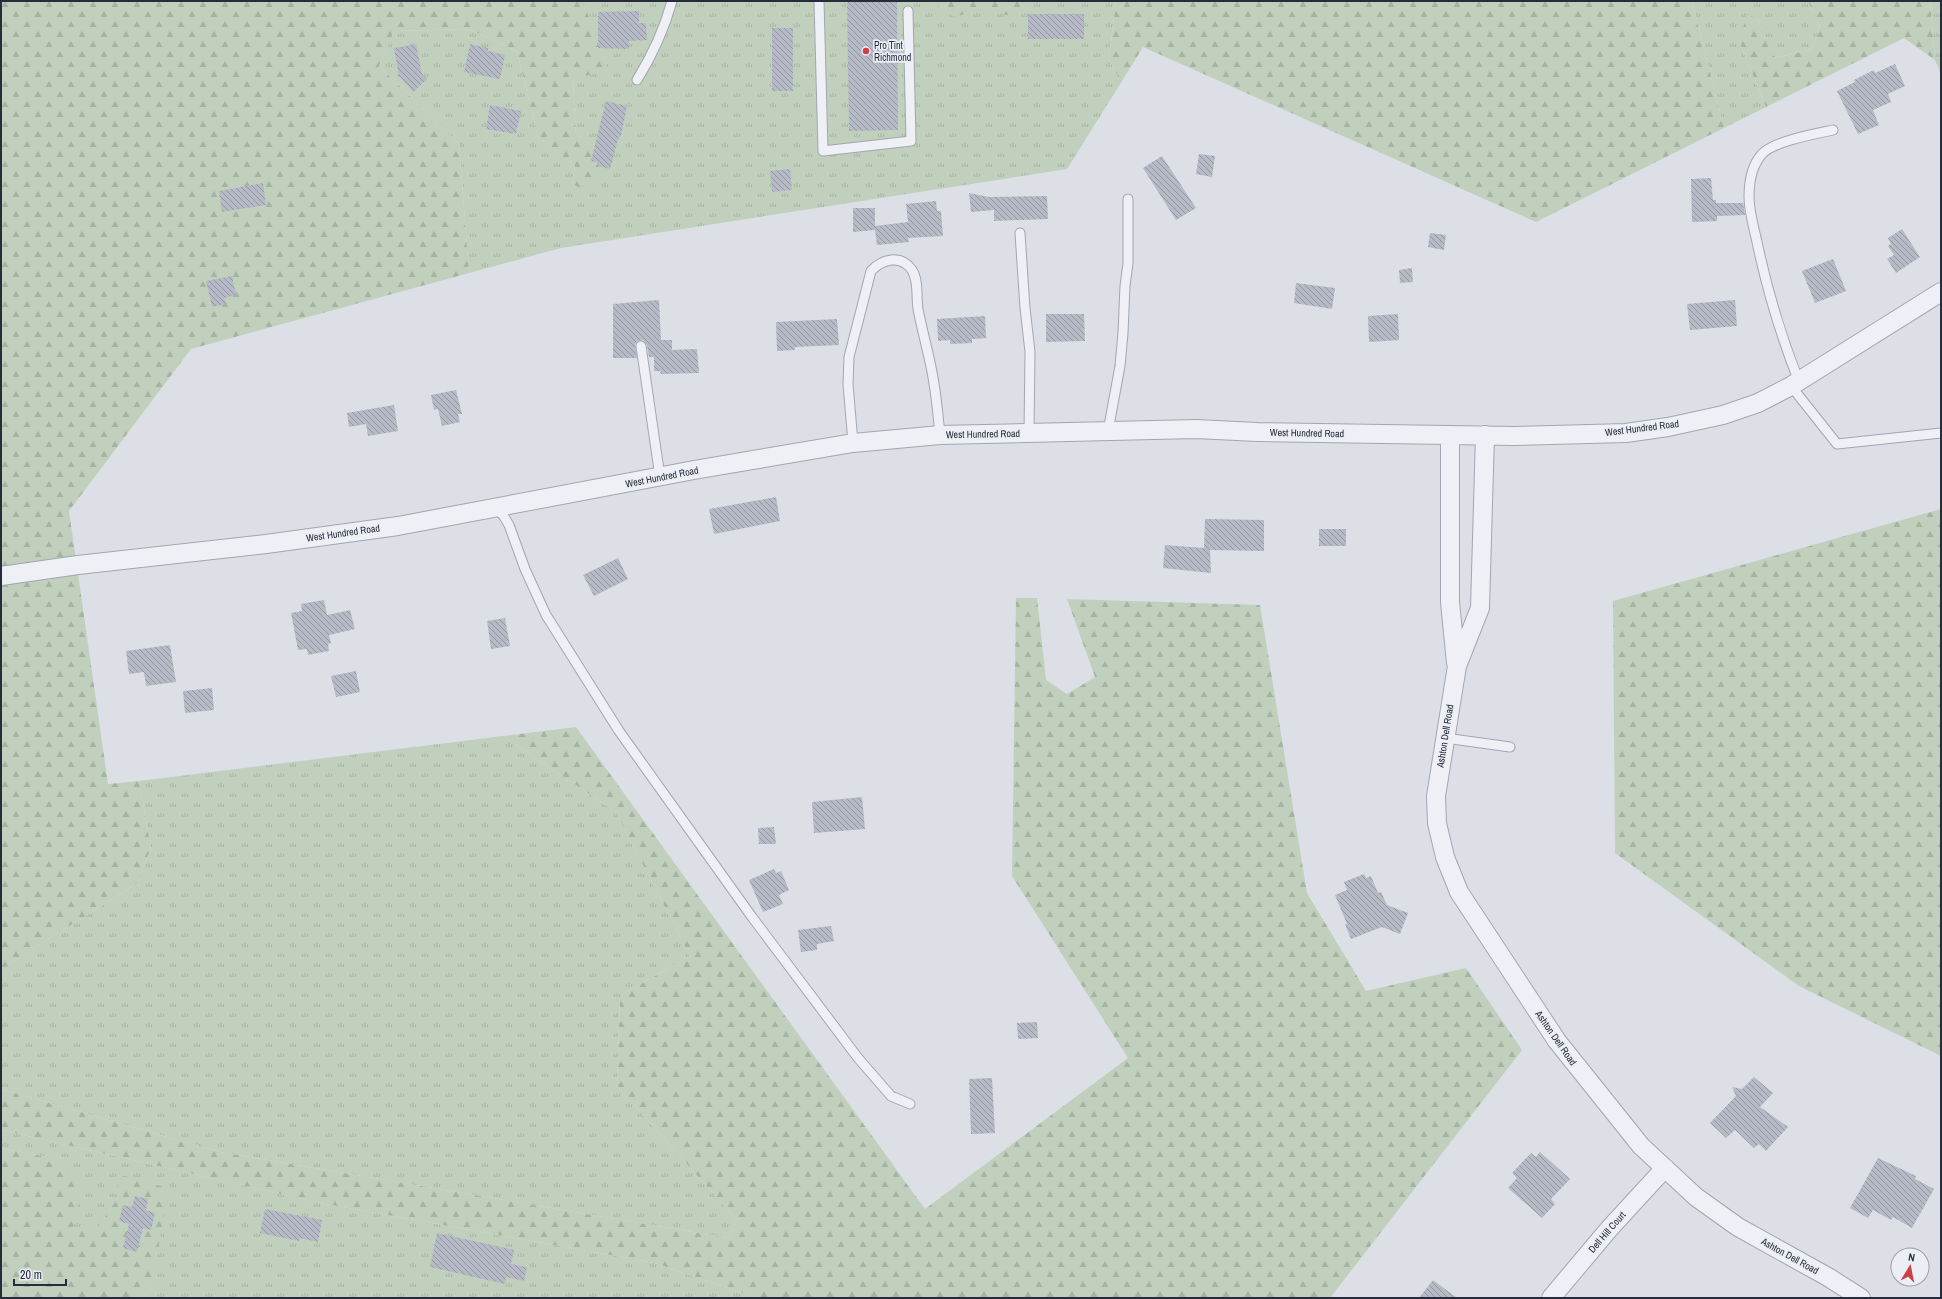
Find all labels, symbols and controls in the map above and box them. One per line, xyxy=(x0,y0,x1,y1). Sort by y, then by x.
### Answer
place label: Pro Tint Richmond xyxy=(874,39,911,64)
marker: Pro Tint Richmond xyxy=(861,46,871,56)
street label: West Hundred Road xyxy=(1604,417,1680,439)
street label: West Hundred Road xyxy=(1270,426,1344,440)
street label: West Hundred Road xyxy=(946,427,1020,441)
street label: West Hundred Road xyxy=(624,464,700,490)
street label: West Hundred Road xyxy=(305,521,381,545)
street label: Ashton Dell Road xyxy=(1433,703,1456,770)
street label: Ashton Dell Road xyxy=(1532,1007,1580,1068)
street label: Dell Hill Court xyxy=(1586,1208,1629,1255)
street label: Ashton Dell Road xyxy=(1758,1234,1821,1277)
north arrow xyxy=(1890,1247,1930,1287)
text: N xyxy=(1907,1250,1916,1265)
scale bar xyxy=(14,1261,66,1287)
text: 20 m xyxy=(20,1267,42,1283)

